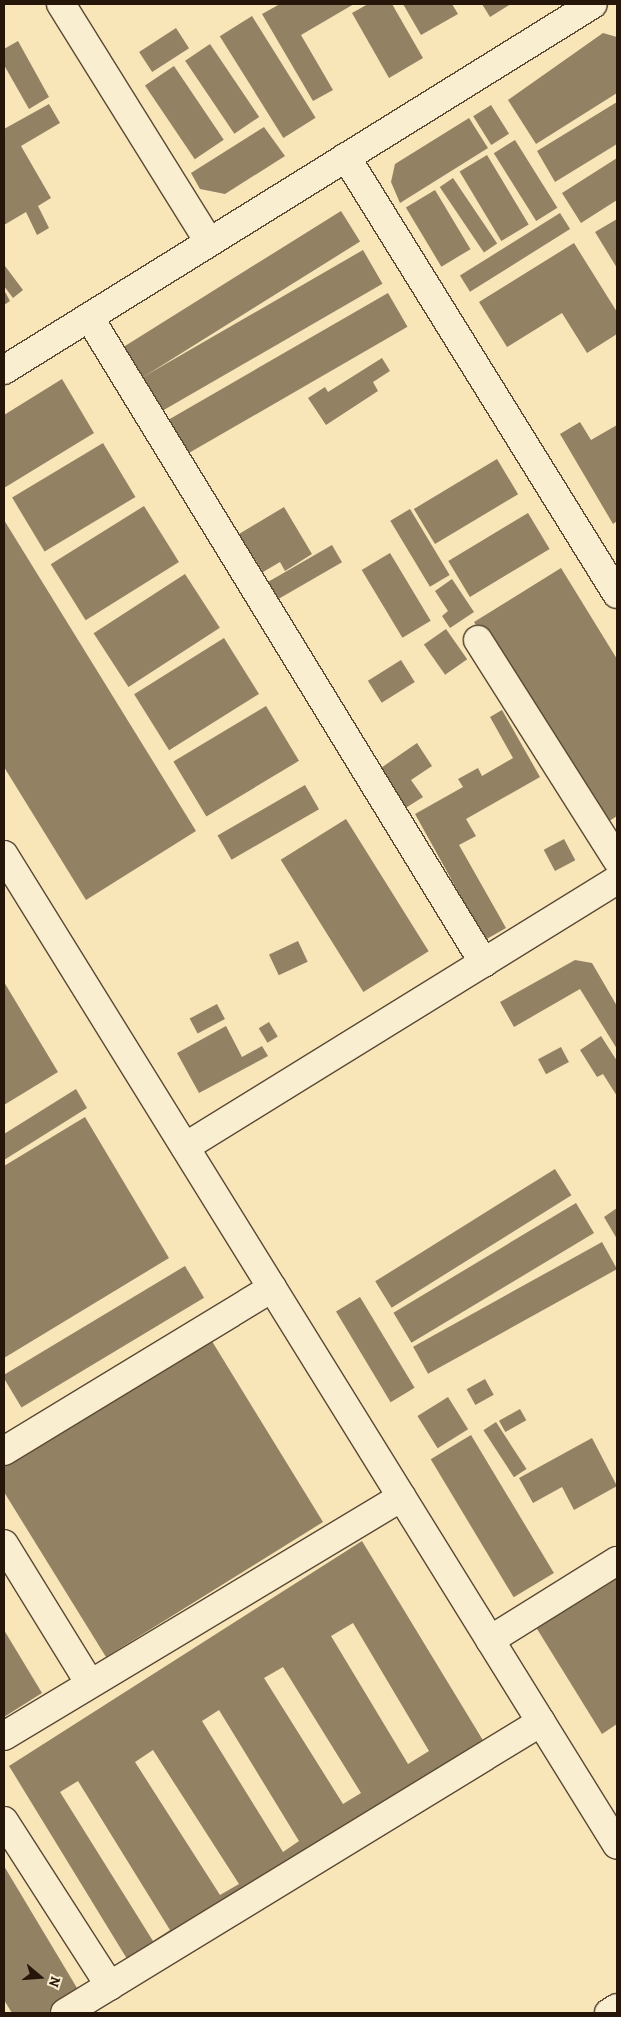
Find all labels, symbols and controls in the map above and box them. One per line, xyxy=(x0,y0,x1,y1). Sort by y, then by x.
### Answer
north arrow xyxy=(15,1952,65,2002)
text: N xyxy=(44,1974,65,1990)

